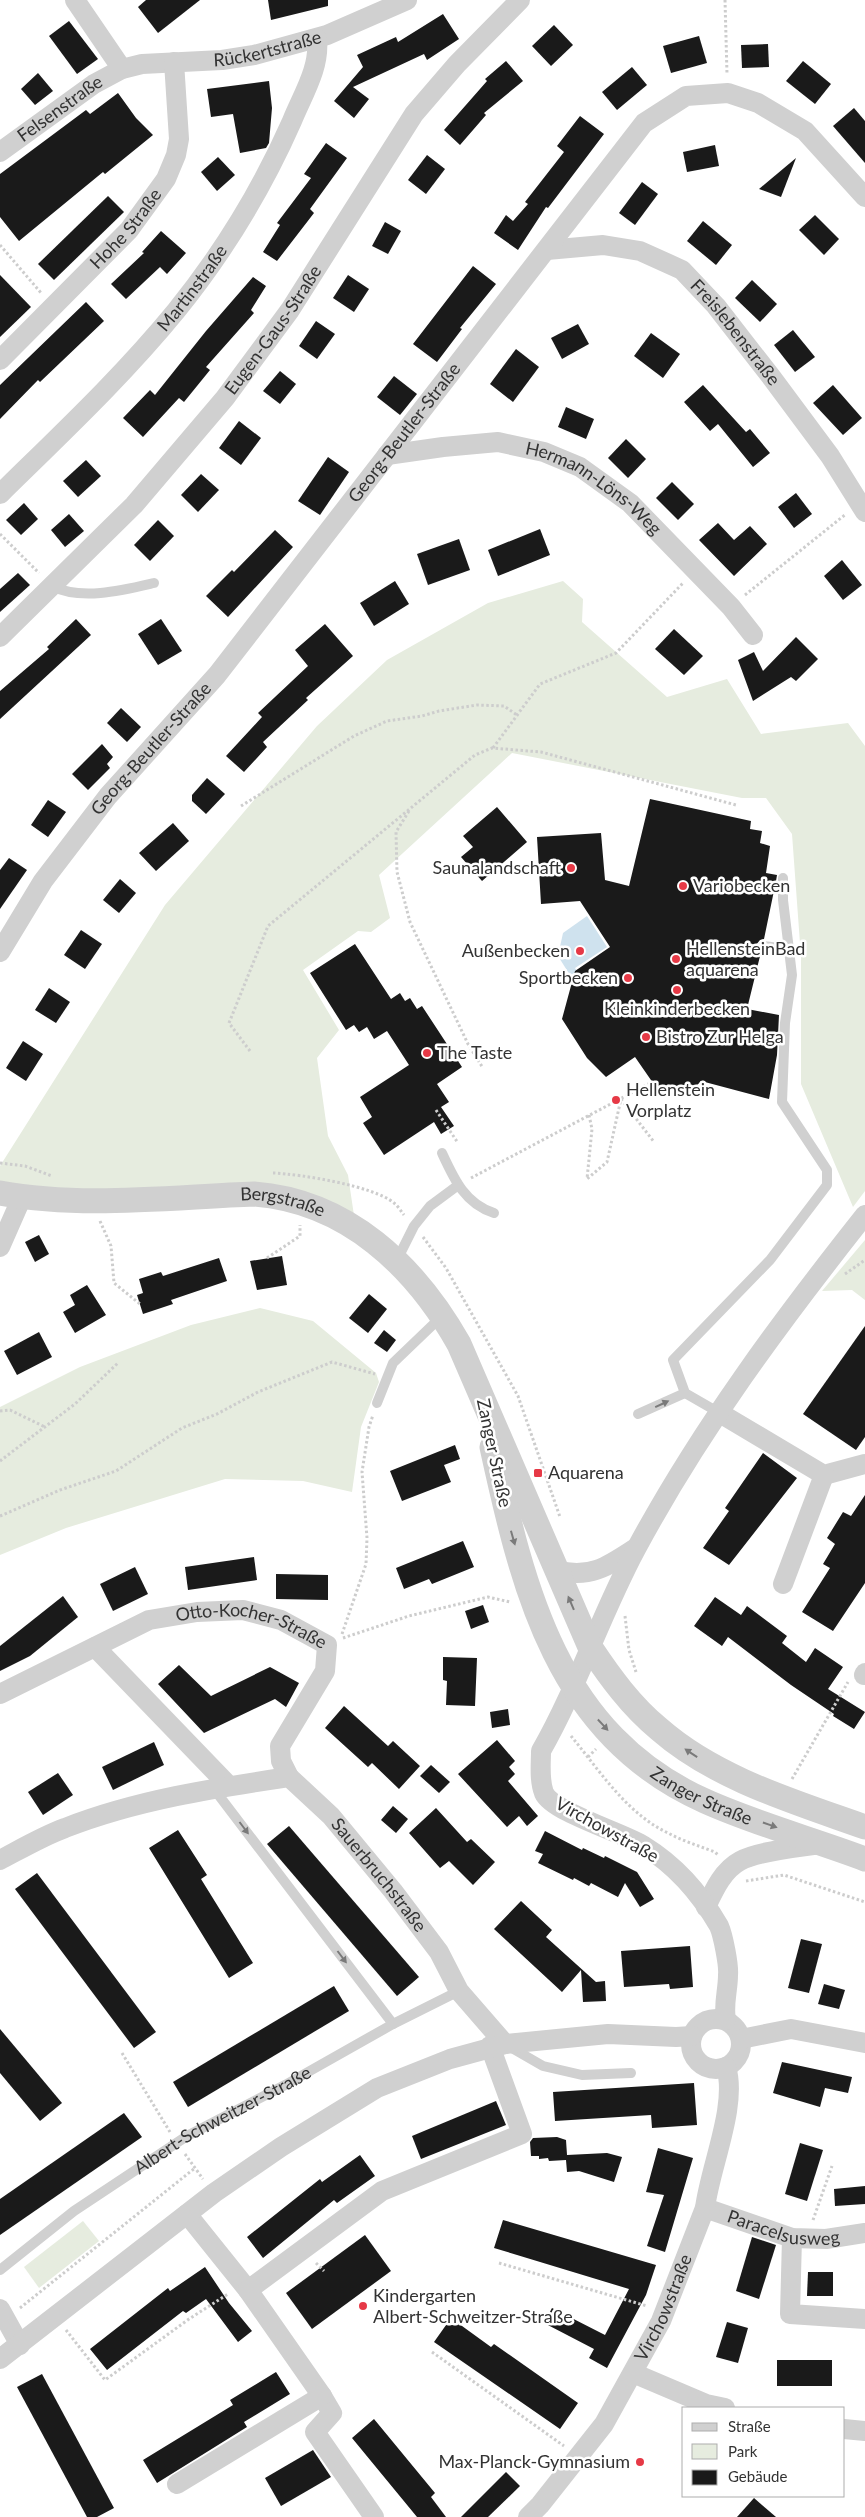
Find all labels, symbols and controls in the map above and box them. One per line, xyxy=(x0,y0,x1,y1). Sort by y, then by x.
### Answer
street label: Rückertstraße xyxy=(213,25,323,70)
street label: Felsenstraße xyxy=(12,70,106,146)
street label: Hohe Straße xyxy=(85,184,166,273)
street label: Martinstraße xyxy=(152,240,231,335)
street label: Eugen-Gaus-Straße xyxy=(219,261,326,398)
street label: Freislebenstraße xyxy=(686,274,786,389)
street label: Georg-Beutler-Straße xyxy=(343,358,464,506)
street label: Hermann-Löns-Weg xyxy=(524,436,667,539)
street label: Georg-Beutler-Straße xyxy=(86,677,215,819)
place label: Saunalandschaft xyxy=(433,856,562,878)
marker: Saunalandschaft xyxy=(565,862,577,874)
place label: Variobecken xyxy=(693,874,790,896)
marker: Variobecken xyxy=(677,880,689,892)
place label: HellensteinBad aquarena xyxy=(686,937,805,980)
place label: Außenbecken xyxy=(462,939,570,961)
marker: Außenbecken xyxy=(574,945,586,957)
marker: HellensteinBad aquarena xyxy=(670,953,682,965)
place label: Sportbecken xyxy=(519,966,618,988)
marker: Sportbecken xyxy=(622,972,634,984)
marker: Kleinkinderbecken xyxy=(671,984,683,996)
place label: Kleinkinderbecken xyxy=(604,997,750,1019)
place label: Bistro Zur Helga xyxy=(656,1025,784,1047)
marker: Bistro Zur Helga xyxy=(640,1031,652,1043)
place label: The Taste xyxy=(437,1041,512,1063)
marker: The Taste xyxy=(421,1047,433,1059)
place label: Hellenstein Vorplatz xyxy=(626,1078,715,1121)
marker: Hellenstein Vorplatz xyxy=(610,1094,622,1106)
street label: Bergstraße xyxy=(240,1182,329,1221)
street label: Zanger Straße xyxy=(473,1397,517,1509)
one-way arrow xyxy=(655,1400,669,1408)
place label: Aquarena xyxy=(548,1461,624,1483)
marker: Aquarena xyxy=(532,1467,544,1479)
one-way arrow xyxy=(509,1531,517,1546)
one-way arrow xyxy=(566,1596,574,1610)
street label: Otto-Kocher-Straße xyxy=(174,1598,331,1653)
one-way arrow xyxy=(597,1718,609,1730)
one-way arrow xyxy=(684,1748,698,1758)
street label: Zanger Straße xyxy=(647,1761,756,1829)
street label: Virchowstraße xyxy=(552,1792,663,1867)
street label: Sauerbruchstraße xyxy=(327,1813,432,1936)
one-way arrow xyxy=(238,1821,249,1834)
one-way arrow xyxy=(762,1821,777,1829)
one-way arrow xyxy=(337,1950,348,1963)
street label: Albert-Schweitzer-Straße xyxy=(129,2061,314,2178)
street label: Paracelsusweg xyxy=(725,2205,841,2249)
street label: Virchowstraße xyxy=(629,2251,696,2365)
place label: Kindergarten Albert-Schweitzer-Straße xyxy=(373,2284,573,2327)
marker: Kindergarten Albert-Schweitzer-Straße xyxy=(357,2300,369,2312)
legend xyxy=(682,2407,845,2497)
text: Straße xyxy=(728,2417,771,2435)
text: Park xyxy=(728,2442,758,2460)
place label: Max-Planck-Gymnasium xyxy=(438,2450,630,2472)
marker: Max-Planck-Gymnasium xyxy=(634,2456,646,2468)
text: Gebäude xyxy=(728,2467,787,2485)

